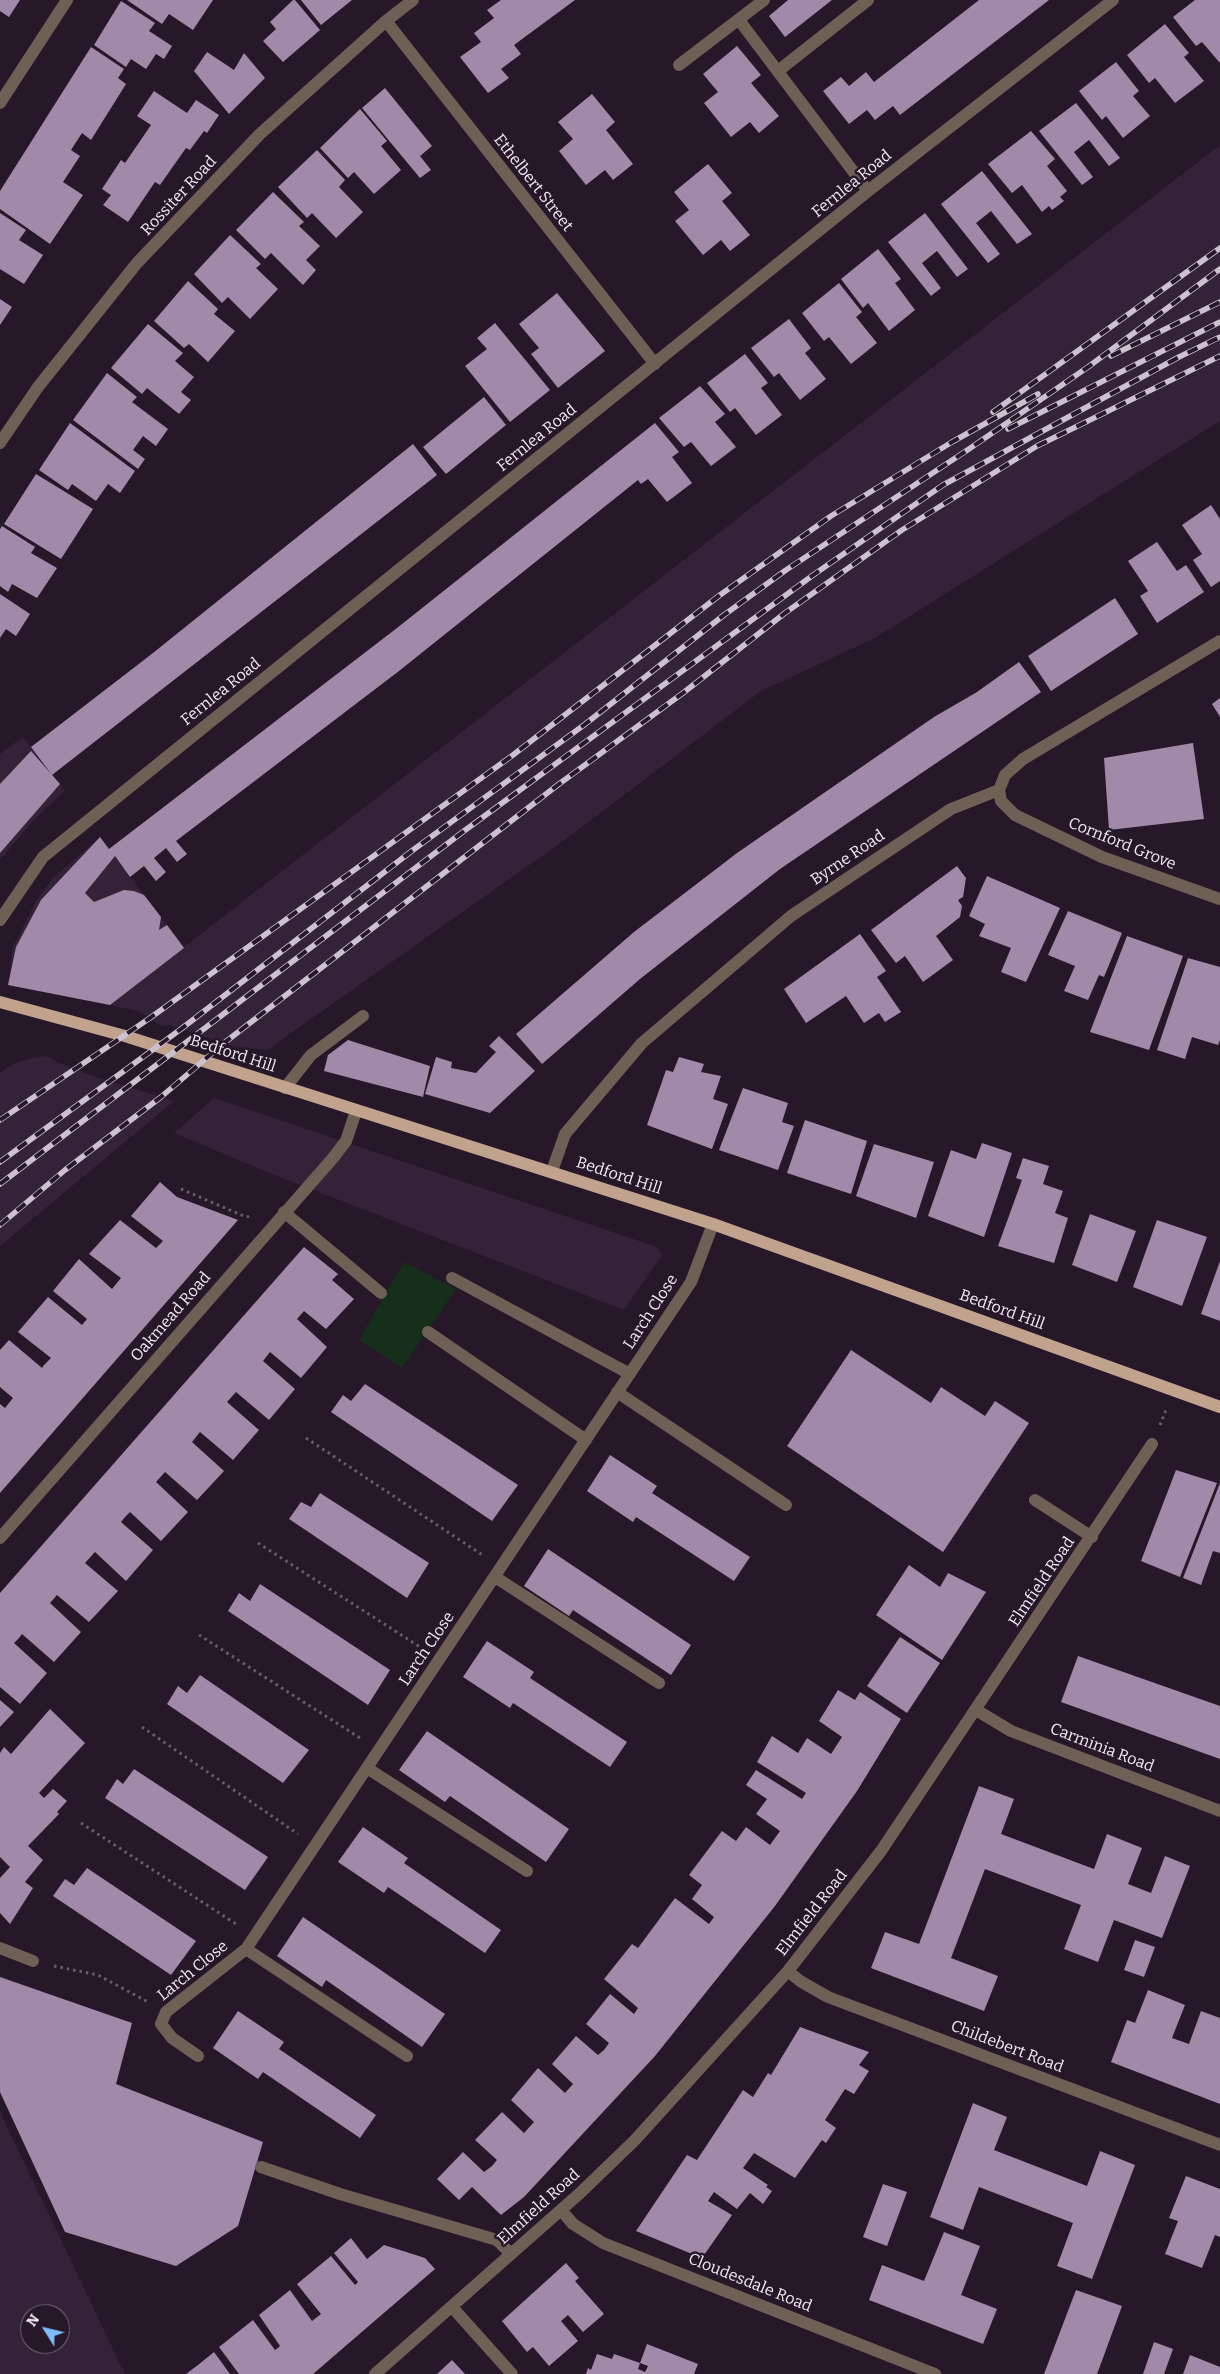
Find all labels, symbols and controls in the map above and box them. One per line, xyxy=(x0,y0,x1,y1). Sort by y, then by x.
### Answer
street label: Ethelbert Street xyxy=(489,131,577,235)
street label: Fernlea Road xyxy=(808,146,896,222)
street label: Rossiter Road xyxy=(137,152,221,240)
street label: Fernlea Road xyxy=(493,400,581,476)
street label: Fernlea Road xyxy=(177,654,265,730)
street label: Cornford Grove xyxy=(1065,814,1179,874)
street label: Byrne Road xyxy=(807,826,889,890)
street label: Bedford Hill xyxy=(188,1031,278,1077)
street label: Bedford Hill xyxy=(574,1153,664,1199)
street label: Oakmead Road xyxy=(127,1268,215,1366)
street label: Larch Close xyxy=(620,1271,682,1353)
street label: Bedford Hill xyxy=(957,1286,1047,1334)
street label: Elmfield Road xyxy=(1005,1534,1079,1630)
street label: Larch Close xyxy=(395,1608,459,1690)
street label: Carminia Road xyxy=(1047,1719,1157,1777)
street label: Elmfield Road xyxy=(772,1866,852,1960)
street label: Larch Close xyxy=(154,1937,232,2005)
street label: Childebert Road xyxy=(948,2017,1066,2077)
street label: Elmfield Road xyxy=(494,2165,584,2249)
street label: Cloudesdale Road xyxy=(685,2249,815,2317)
north arrow xyxy=(20,2304,70,2354)
text: N xyxy=(23,2311,43,2330)

